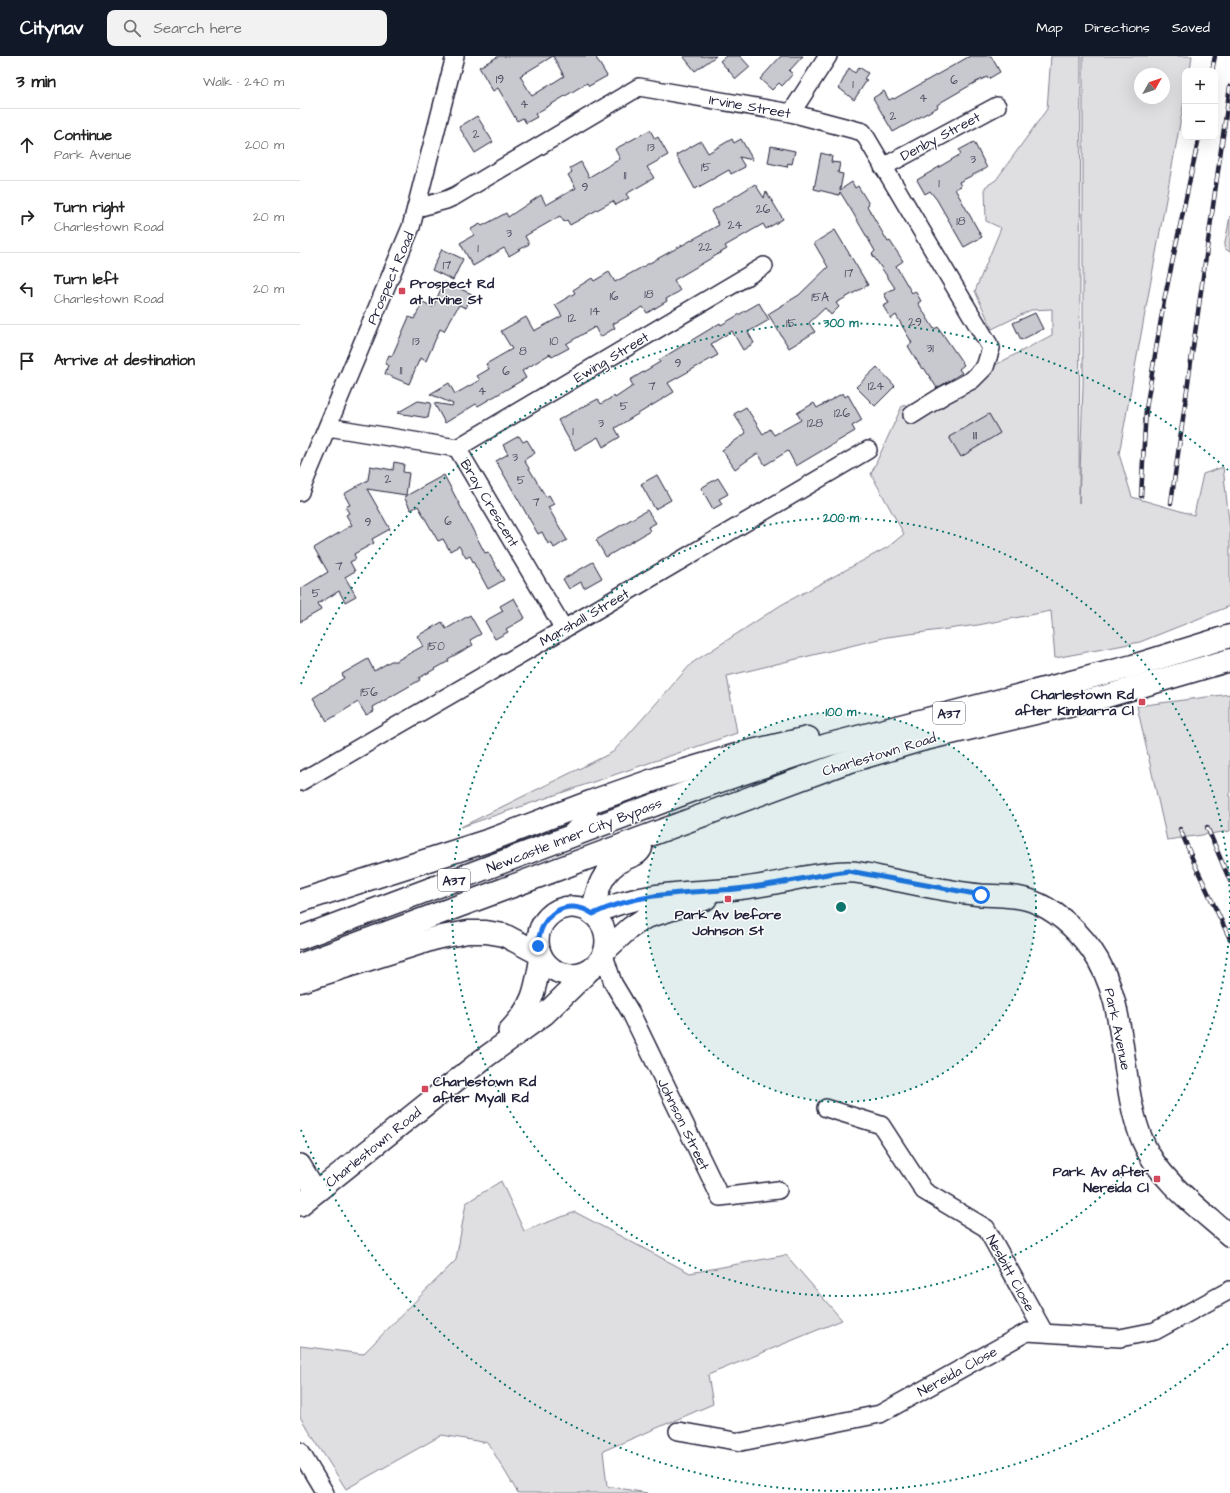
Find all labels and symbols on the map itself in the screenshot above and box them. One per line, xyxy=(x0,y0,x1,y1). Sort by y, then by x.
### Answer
north arrow xyxy=(1134,68,1170,104)
house number: 19 xyxy=(496,71,504,88)
house number: 6 xyxy=(950,72,958,89)
house number: 1 xyxy=(852,76,854,93)
street label: Irvine Street xyxy=(707,90,793,124)
house number: 4 xyxy=(919,90,927,107)
house number: 4 xyxy=(520,96,528,113)
street label: Denby Street xyxy=(897,107,984,166)
house number: 2 xyxy=(890,108,897,125)
house number: 2 xyxy=(473,126,480,143)
house number: 13 xyxy=(647,139,655,156)
house number: 3 xyxy=(970,151,976,168)
house number: 15 xyxy=(701,159,712,176)
house number: 11 xyxy=(623,167,627,184)
house number: 1 xyxy=(938,175,940,192)
house number: 9 xyxy=(582,179,589,196)
house number: 26 xyxy=(756,201,771,218)
house number: 18 xyxy=(956,213,966,230)
house number: 24 xyxy=(727,217,743,234)
house number: 3 xyxy=(506,225,512,242)
street label: Prospect Road xyxy=(362,229,420,328)
house number: 22 xyxy=(698,239,712,256)
house number: 1 xyxy=(477,240,479,257)
house number: 17 xyxy=(443,257,452,274)
house number: 17 xyxy=(845,265,854,282)
place label: Prospect Rd at Irvine St xyxy=(409,274,495,310)
marker: Prospect Rd at Irvine St xyxy=(397,286,407,296)
house number: 18 xyxy=(644,286,654,303)
house number: 16 xyxy=(609,288,619,305)
house number: 15A xyxy=(811,289,829,306)
house number: 14 xyxy=(590,303,600,320)
house number: 12 xyxy=(568,310,576,327)
house number: 29 xyxy=(908,314,922,331)
house number: 15 xyxy=(786,315,797,332)
text: 300 m xyxy=(822,315,859,332)
street label: Ewing Street xyxy=(570,327,653,388)
house number: 13 xyxy=(412,333,420,350)
house number: 10 xyxy=(549,333,559,350)
house number: 31 xyxy=(926,340,934,357)
house number: 8 xyxy=(519,343,527,360)
house number: 9 xyxy=(675,355,682,372)
house number: 11 xyxy=(399,362,403,379)
house number: 6 xyxy=(502,363,510,380)
house number: 7 xyxy=(648,378,656,395)
house number: 124 xyxy=(868,378,884,395)
house number: 4 xyxy=(478,383,486,400)
house number: 5 xyxy=(620,398,629,415)
house number: 126 xyxy=(834,405,850,422)
house number: 3 xyxy=(598,415,604,432)
house number: 128 xyxy=(807,415,823,432)
house number: 1 xyxy=(572,423,574,440)
house number: 111 xyxy=(973,427,978,444)
house number: 3 xyxy=(512,449,518,466)
street label: Bray Crescent xyxy=(455,456,523,552)
house number: 2 xyxy=(385,471,392,488)
house number: 5 xyxy=(517,472,526,489)
house number: 7 xyxy=(532,494,540,511)
text: 200 m xyxy=(822,510,860,527)
house number: 6 xyxy=(444,513,452,530)
house number: 9 xyxy=(365,514,372,531)
house number: 7 xyxy=(335,558,343,575)
street label: Marshall Street xyxy=(536,584,633,652)
house number: 5 xyxy=(312,585,321,602)
house number: 150 xyxy=(427,638,445,655)
house number: 156 xyxy=(360,684,378,701)
place label: Charlestown Rd after Kimbarra Cl xyxy=(1014,685,1135,721)
marker: Charlestown Rd after Kimbarra Cl xyxy=(1137,697,1147,707)
road number: A37 xyxy=(933,702,965,724)
text: 100 m xyxy=(826,704,857,721)
street label: Charlestown Road xyxy=(820,728,939,782)
street label: Newcastle Inner City Bypass xyxy=(484,793,665,879)
road number: A37 xyxy=(438,869,470,891)
route start xyxy=(972,886,990,904)
marker: Park Av before Johnson St xyxy=(723,894,733,904)
centre of rings xyxy=(834,900,848,914)
place label: Park Av before Johnson St xyxy=(675,905,782,941)
route end xyxy=(529,937,547,955)
street label: Park Avenue xyxy=(1099,986,1136,1073)
place label: Charlestown Rd after Myall Rd xyxy=(432,1072,537,1108)
street label: Johnson Street xyxy=(652,1075,714,1174)
marker: Charlestown Rd after Myall Rd xyxy=(420,1084,430,1094)
street label: Charlestown Road xyxy=(321,1103,426,1193)
place label: Park Av after Nereida Cl xyxy=(1053,1162,1150,1198)
marker: Park Av after Nereida Cl xyxy=(1152,1174,1162,1184)
street label: Nesbitt Close xyxy=(981,1232,1040,1316)
street label: Nereida Close xyxy=(914,1342,1001,1402)

